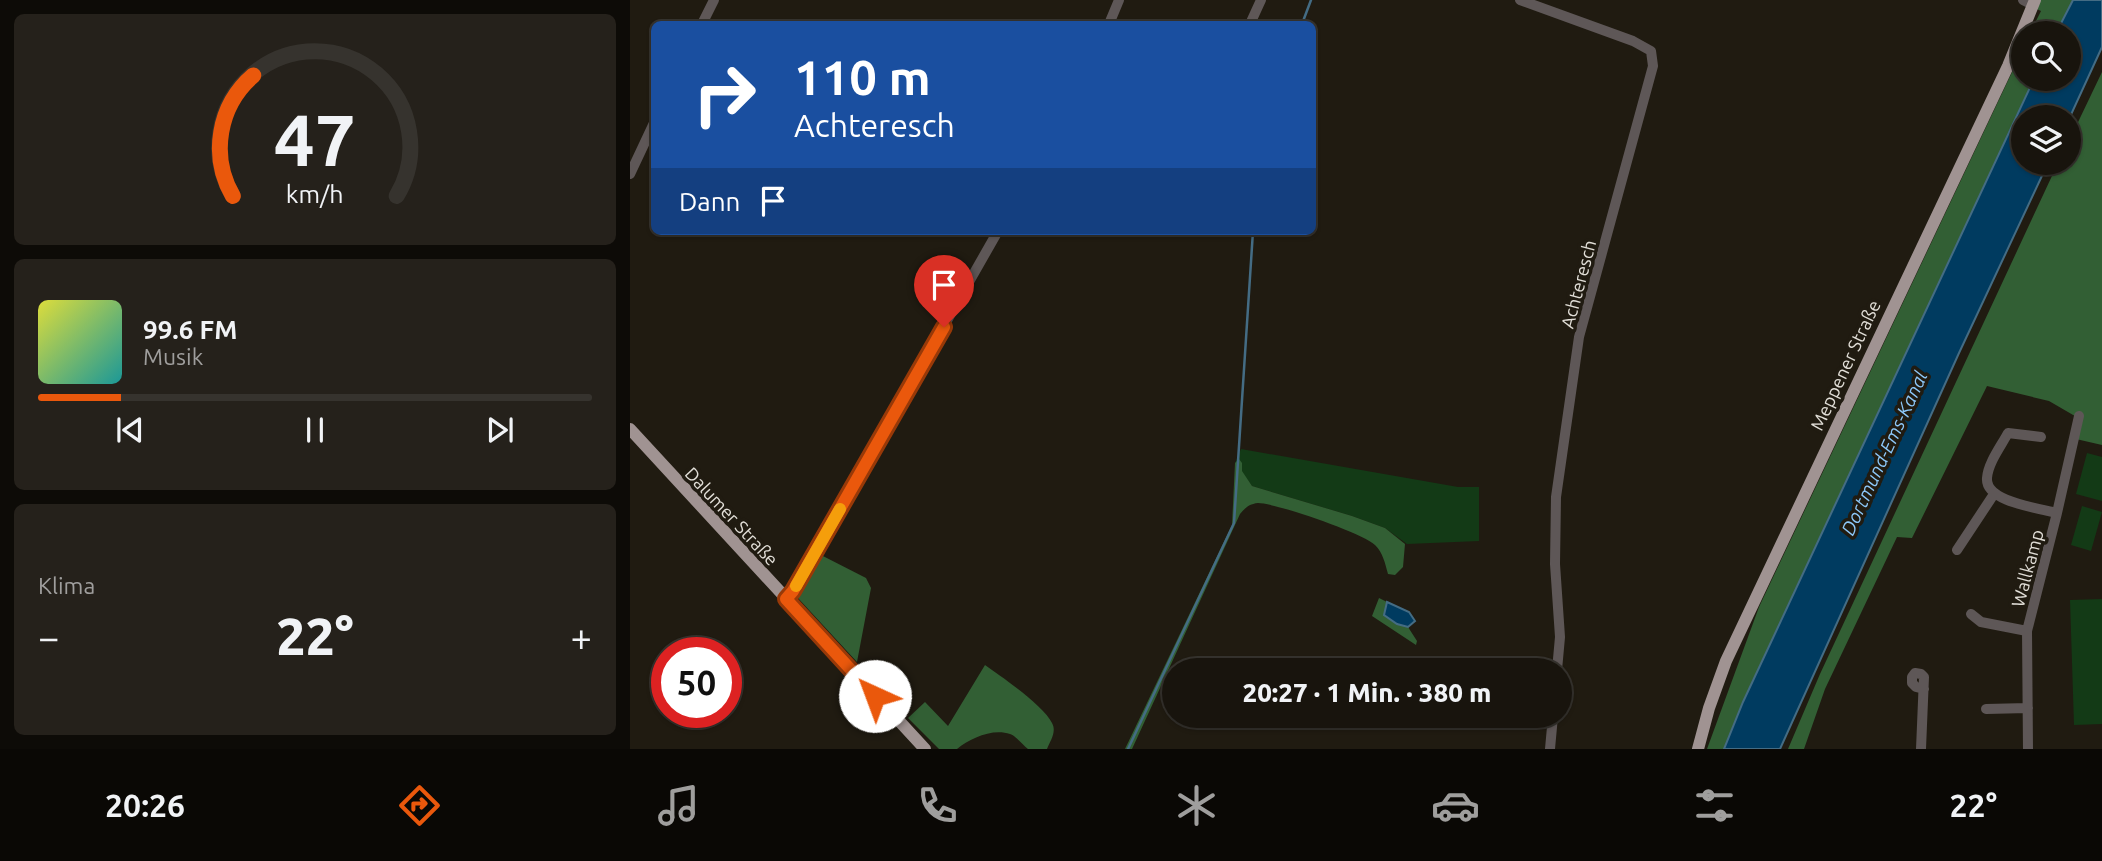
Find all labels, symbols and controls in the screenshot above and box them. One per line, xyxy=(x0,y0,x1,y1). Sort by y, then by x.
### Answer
map controls xyxy=(2011,21,2081,175)
button: search xyxy=(2011,21,2081,91)
icon: right xyxy=(679,49,770,140)
text: 110 m xyxy=(794,49,931,104)
text: 47 xyxy=(274,98,356,180)
button: layers xyxy=(2011,105,2081,175)
text: Achteresch xyxy=(794,107,955,143)
text: km/h xyxy=(286,179,344,207)
icon: arrive xyxy=(754,182,792,220)
text: Dann xyxy=(679,187,740,216)
street label: Achteresch xyxy=(1557,238,1599,330)
pin xyxy=(914,255,974,327)
icon: arrive xyxy=(925,266,963,304)
street label: Meppener Straße xyxy=(1806,297,1884,433)
text: 99.6 FM xyxy=(143,315,237,344)
text: Musik xyxy=(143,344,203,369)
water label: Dortmund-Ems-Kanal xyxy=(1836,367,1932,539)
icon: previous xyxy=(111,411,149,449)
icon: pause xyxy=(296,411,334,449)
icon: next xyxy=(481,411,519,449)
street label: Dalumer Straße xyxy=(681,463,783,569)
street label: Wallkamp xyxy=(2007,527,2047,609)
text: Klima xyxy=(38,573,95,598)
text: 22° xyxy=(276,607,354,665)
text: − xyxy=(38,616,59,658)
text: + xyxy=(571,616,592,658)
speed limit sign: 50 xyxy=(651,637,742,728)
position arrow xyxy=(838,659,912,733)
text: 20:27 · 1 Min. · 380 m xyxy=(1243,678,1491,707)
icon: directions xyxy=(395,781,444,830)
icon: music xyxy=(654,781,703,830)
icon: phone xyxy=(913,781,962,830)
icon: climate xyxy=(1172,781,1221,830)
icon: car xyxy=(1431,781,1480,830)
icon: filters xyxy=(1690,781,1739,830)
text: 20:26 xyxy=(105,787,185,823)
text: 22° xyxy=(1950,787,1997,823)

